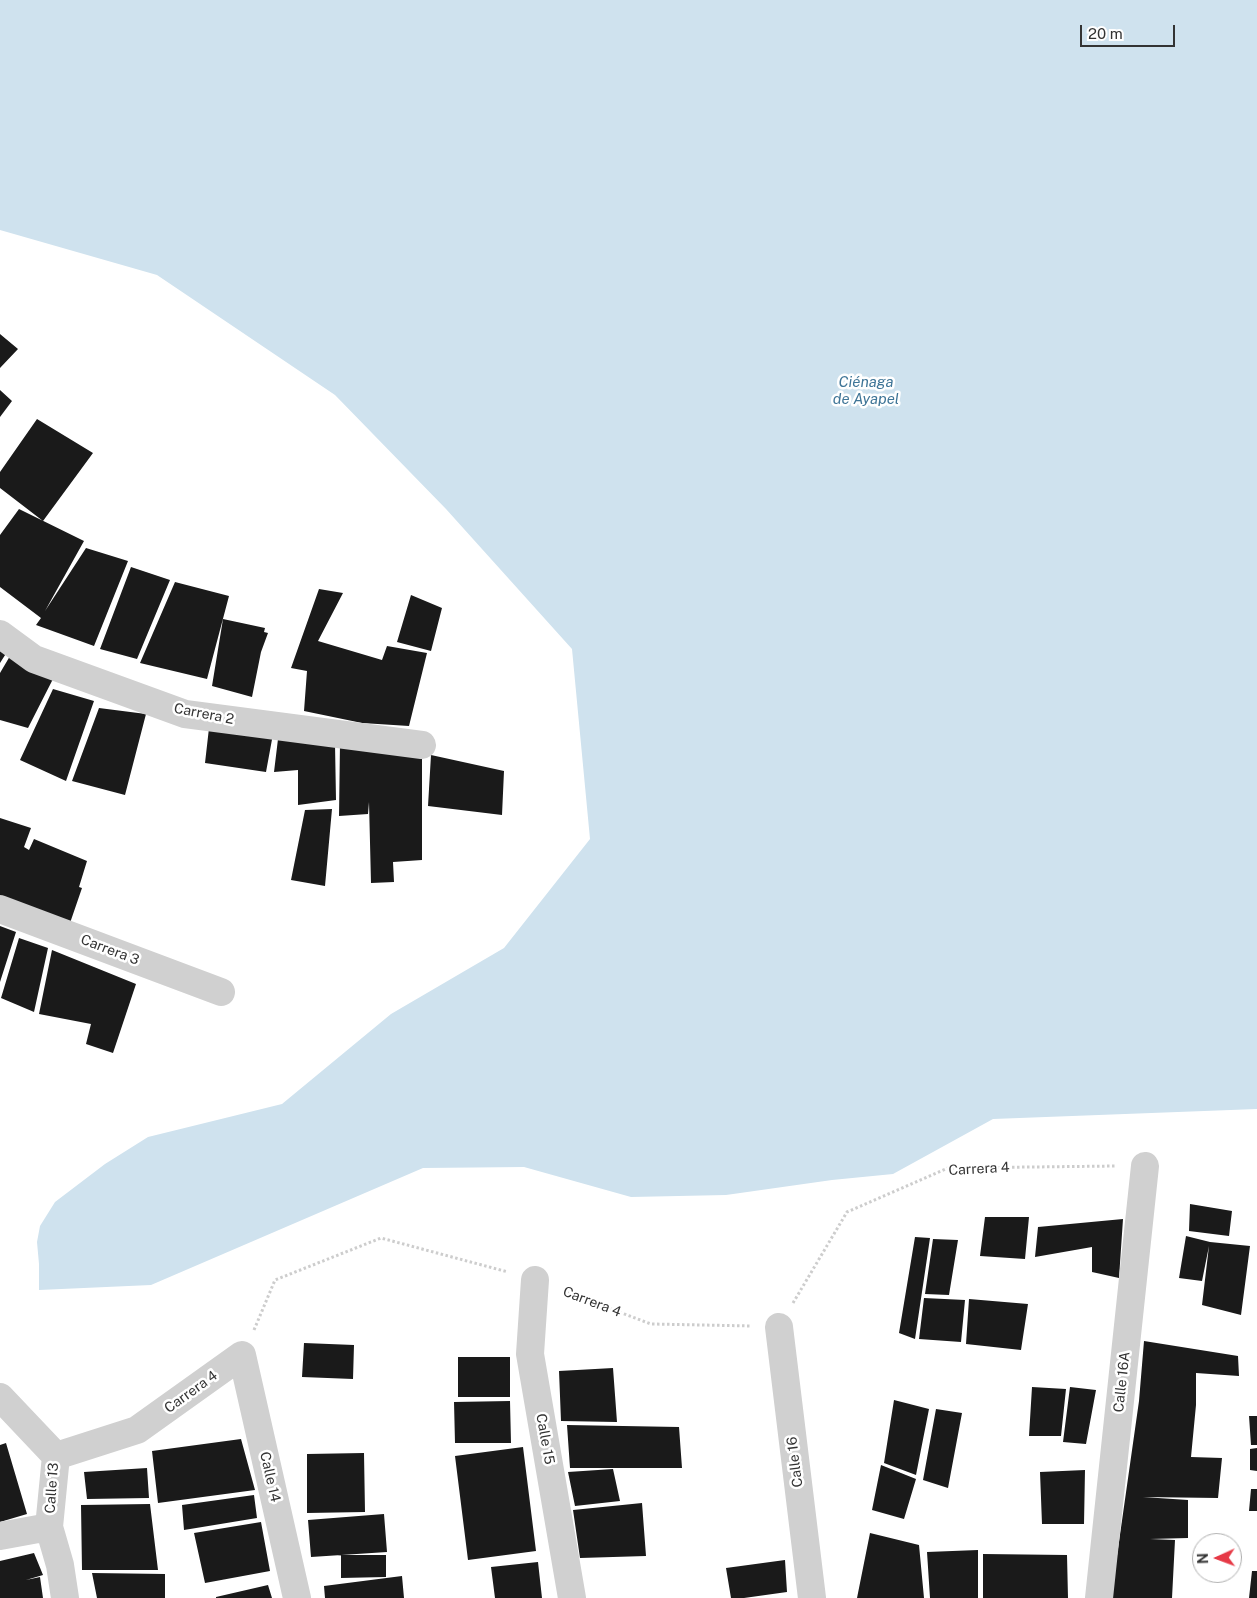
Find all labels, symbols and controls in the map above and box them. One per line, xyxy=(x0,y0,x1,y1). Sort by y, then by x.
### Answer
scale bar xyxy=(1082,15,1177,47)
text: 20 m xyxy=(1088,25,1123,42)
water label: Ciénaga de Ayapel xyxy=(833,373,899,408)
street label: Carrera 2 xyxy=(173,700,235,728)
street label: Carrera 3 xyxy=(78,931,142,969)
street label: Carrera 4 xyxy=(948,1159,1010,1179)
street label: Carrera 4 xyxy=(560,1283,624,1321)
street label: Calle 16A xyxy=(1110,1351,1134,1413)
street label: Carrera 4 xyxy=(161,1367,221,1417)
street label: Calle 15 xyxy=(532,1412,558,1466)
street label: Calle 16 xyxy=(784,1436,806,1488)
street label: Calle 14 xyxy=(256,1450,284,1504)
street label: Calle 13 xyxy=(42,1462,62,1514)
north arrow xyxy=(1192,1533,1242,1583)
text: N xyxy=(1195,1553,1211,1564)

